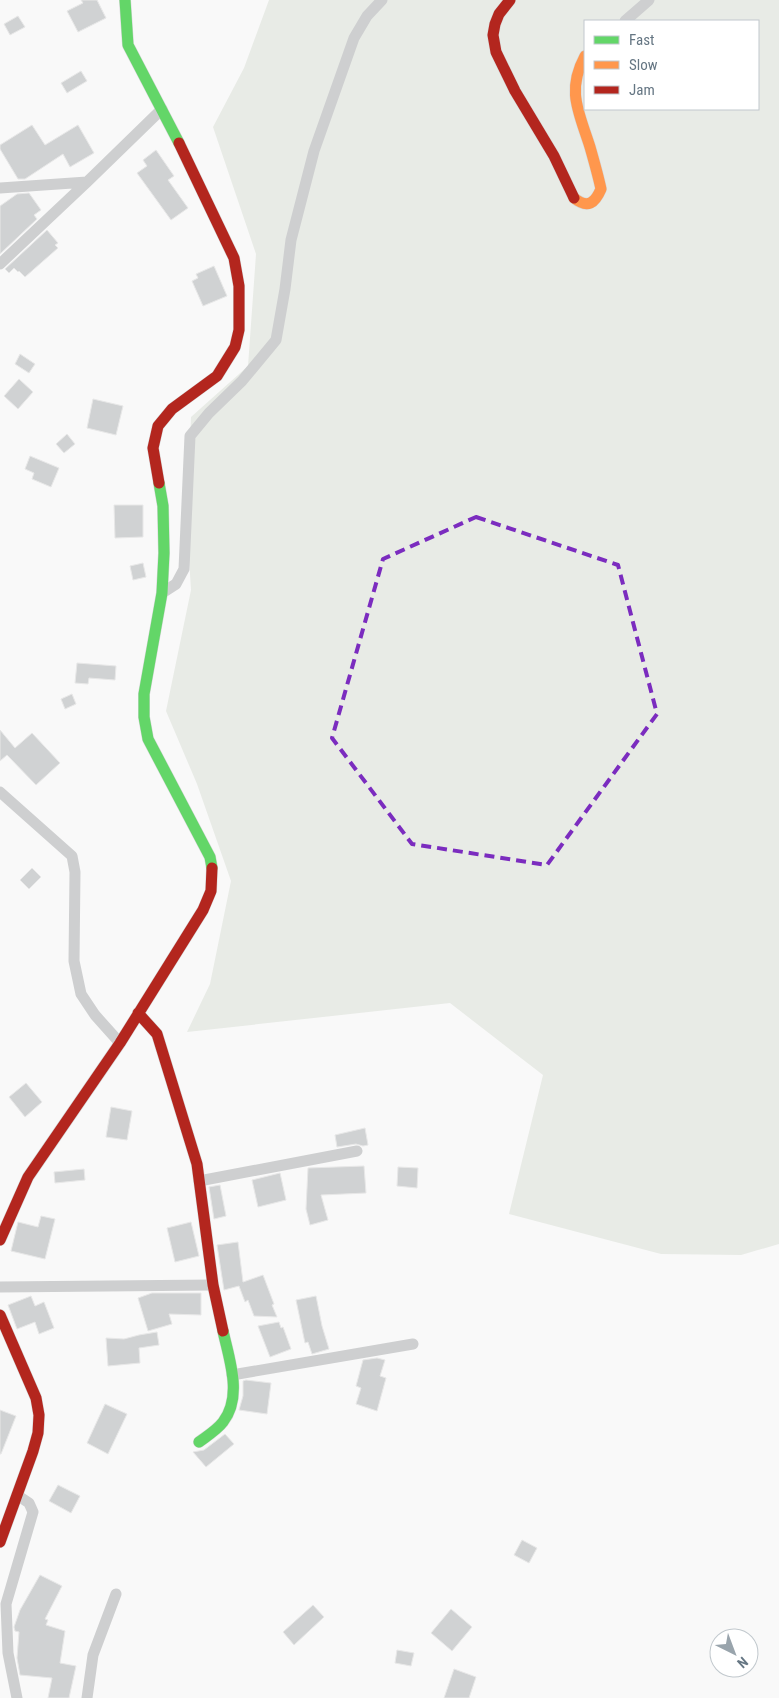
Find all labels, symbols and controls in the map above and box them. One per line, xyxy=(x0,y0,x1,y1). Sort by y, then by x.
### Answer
legend xyxy=(584,20,759,110)
text: Fast xyxy=(629,31,654,49)
text: Slow xyxy=(629,56,658,74)
text: Jam xyxy=(629,81,655,99)
north arrow xyxy=(709,1628,759,1678)
text: N xyxy=(734,1654,751,1671)

